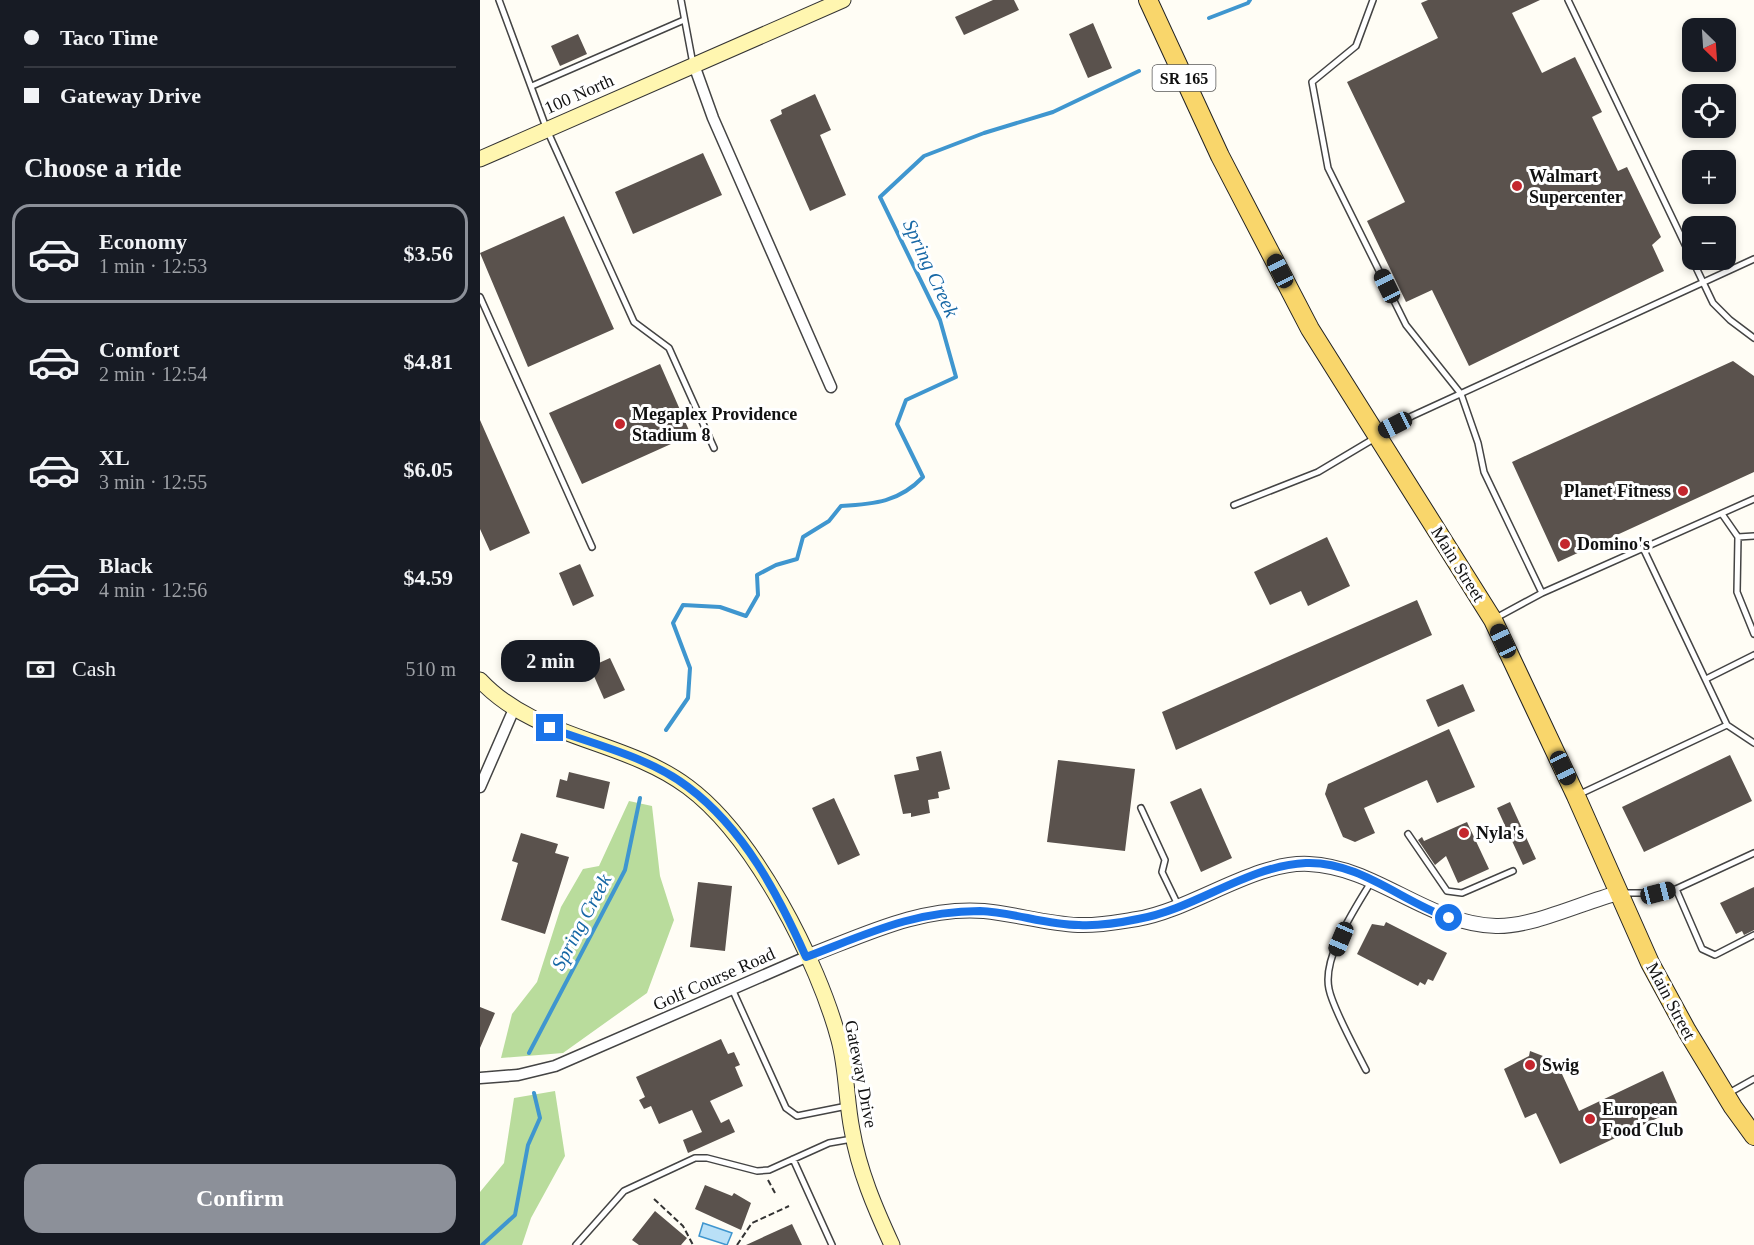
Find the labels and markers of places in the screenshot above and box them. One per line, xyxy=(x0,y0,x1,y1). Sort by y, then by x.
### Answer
place label: Walmart Supercenter xyxy=(1529,166,1623,207)
marker: Walmart Supercenter xyxy=(1510,179,1524,193)
place label: Megaplex Providence Stadium 8 xyxy=(632,404,797,445)
marker: Megaplex Providence Stadium 8 xyxy=(613,417,627,431)
place label: Planet Fitness xyxy=(1564,481,1671,501)
marker: Planet Fitness xyxy=(1676,484,1690,498)
place label: Domino's xyxy=(1577,534,1650,554)
marker: Domino's xyxy=(1558,537,1572,551)
place label: Nyla's xyxy=(1476,823,1524,843)
marker: Nyla's xyxy=(1457,826,1471,840)
place label: Swig xyxy=(1542,1055,1579,1075)
marker: Swig xyxy=(1523,1058,1537,1072)
place label: European Food Club xyxy=(1602,1099,1684,1140)
marker: European Food Club xyxy=(1583,1112,1597,1126)

